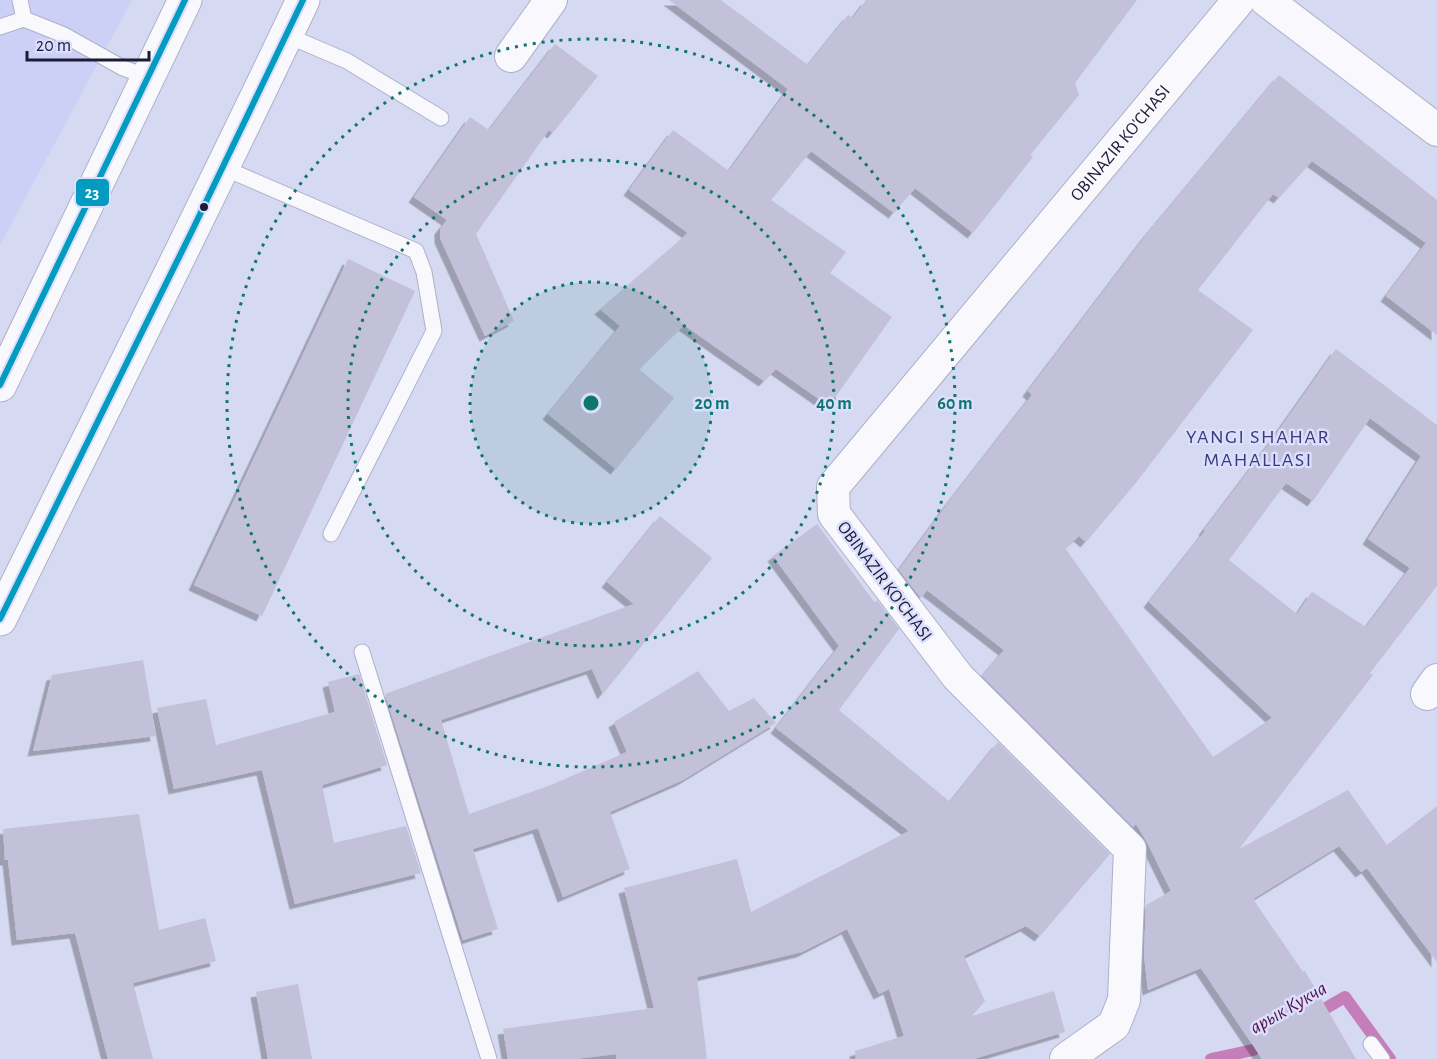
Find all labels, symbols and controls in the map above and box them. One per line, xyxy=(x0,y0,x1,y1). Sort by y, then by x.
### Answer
scale bar xyxy=(27,24,148,62)
text: 20 m xyxy=(36,37,71,55)
street label: OBINAZIR KO'CHASI xyxy=(1067,82,1174,205)
line badge: 23 xyxy=(75,178,110,207)
text: 23 xyxy=(85,185,99,201)
unlabelled marker xyxy=(198,201,210,213)
centre of rings xyxy=(581,393,601,413)
text: 20 m xyxy=(694,395,730,413)
text: 40 m xyxy=(816,395,852,413)
text: 60 m xyxy=(937,395,973,413)
district label: YANGI SHAHAR MAHALLASI xyxy=(1186,427,1330,470)
street label: OBINAZIR KO'CHASI xyxy=(833,518,935,645)
water label: арык Кукча xyxy=(1247,978,1330,1038)

